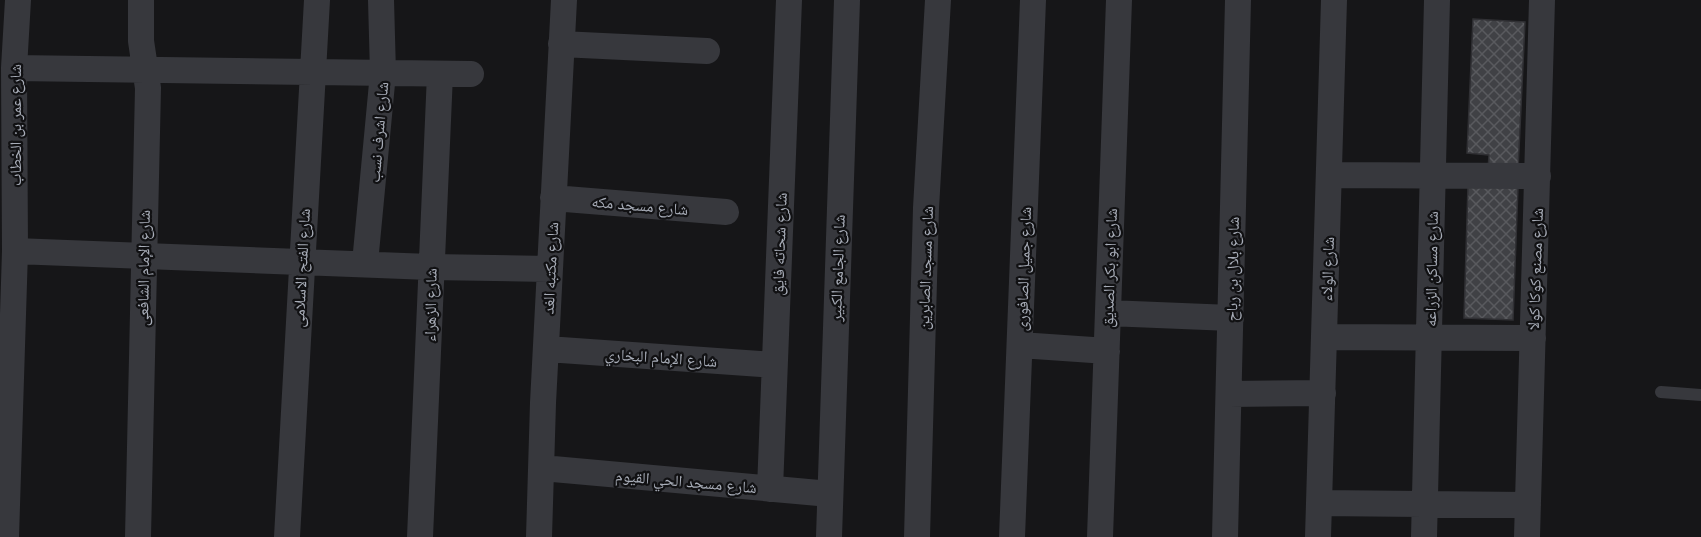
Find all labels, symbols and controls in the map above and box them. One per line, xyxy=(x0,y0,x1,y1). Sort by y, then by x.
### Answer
street label: شارع عمر بن الخطاب xyxy=(5,64,27,186)
street label: شارع اشرف نسب xyxy=(364,81,394,183)
street label: شارع مسجد مكه xyxy=(591,191,689,221)
street label: شارع شحاته فايق xyxy=(767,192,793,296)
street label: شارع مسجد الصابرين xyxy=(913,206,939,330)
street label: شارع جميل الصافورى xyxy=(1011,206,1037,332)
street label: شارع الفتح الاسلامى xyxy=(288,208,316,328)
street label: شارع ابو بكر الصديق xyxy=(1097,208,1123,328)
street label: شارع مصنع كوكا كولا xyxy=(1523,208,1549,330)
street label: شارع الإمام الشافعى xyxy=(132,210,156,326)
street label: شارع مساكن الزراعه xyxy=(1420,211,1444,327)
street label: شارع الجامع الكبير xyxy=(825,214,851,323)
street label: شارع بلال بن رباح xyxy=(1221,216,1245,322)
street label: شارع مكتبه الغد xyxy=(538,221,564,315)
street label: شارع الولاء xyxy=(1316,236,1340,302)
street label: شارع الزهراء xyxy=(419,268,443,342)
street label: شارع الإمام البخاري xyxy=(604,343,718,374)
street label: شارع مسجد الحي القيوم xyxy=(614,465,758,500)

